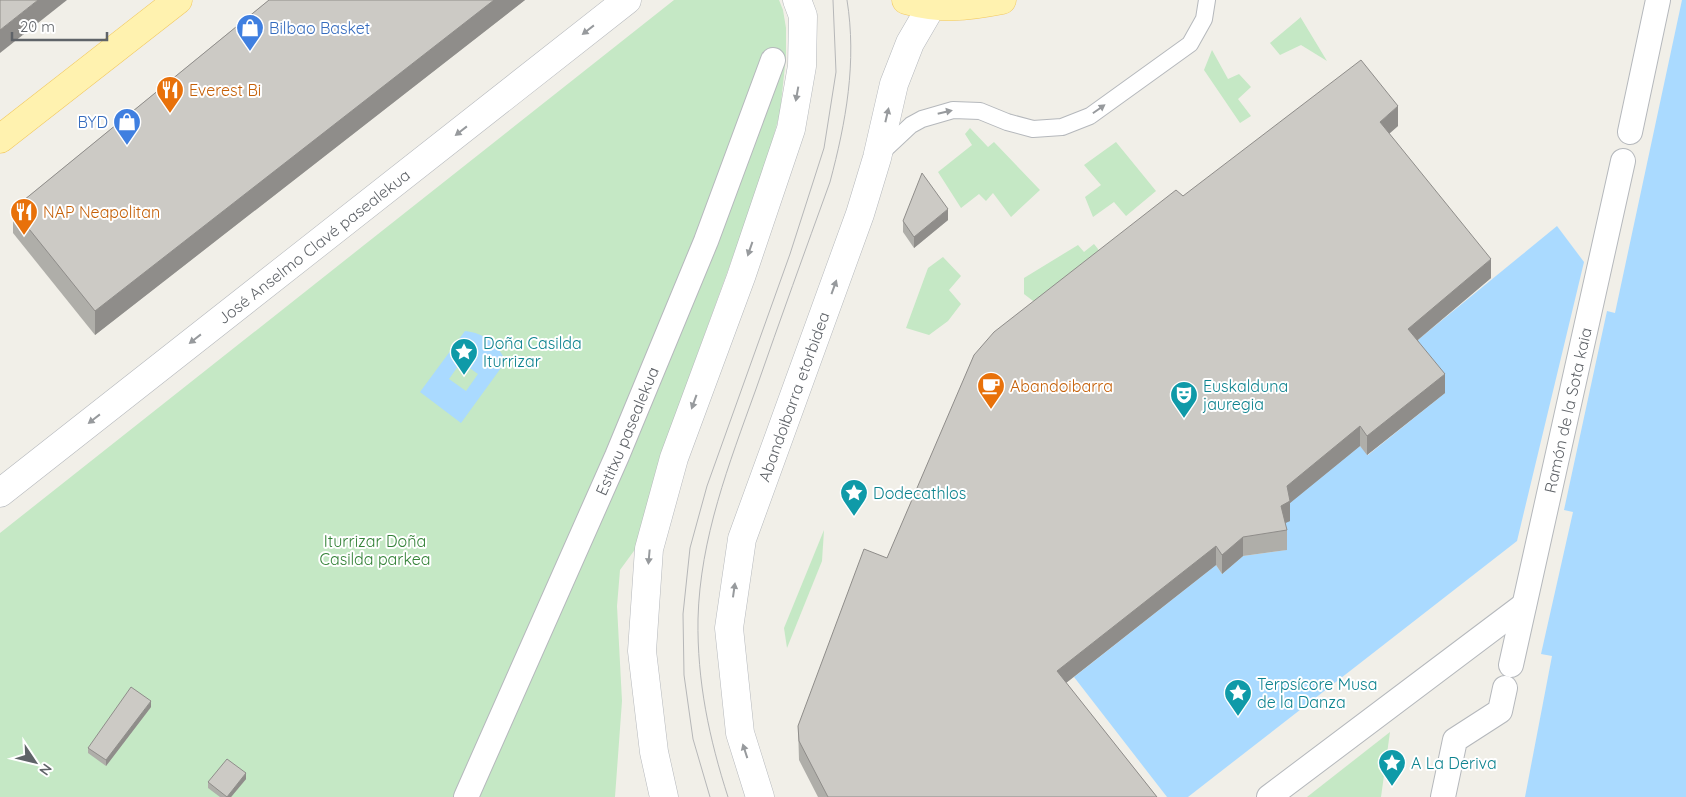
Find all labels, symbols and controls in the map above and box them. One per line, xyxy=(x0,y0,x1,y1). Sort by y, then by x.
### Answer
scale bar xyxy=(12,10,108,42)
shop icon: Bilbao Basket xyxy=(235,13,265,52)
text: 20 m xyxy=(20,17,55,36)
place label: Bilbao Basket xyxy=(269,18,370,38)
one-way arrow xyxy=(582,25,595,36)
restaurant icon: Everest Bi xyxy=(155,75,185,114)
place label: Everest Bi xyxy=(189,80,261,100)
one-way arrow xyxy=(793,86,801,102)
one-way arrow xyxy=(1092,104,1106,114)
shop icon: BYD xyxy=(112,107,142,146)
one-way arrow xyxy=(883,107,891,122)
one-way arrow xyxy=(937,108,952,116)
place label: BYD xyxy=(78,112,108,132)
one-way arrow xyxy=(455,125,468,136)
street label: José Anselmo Clavé pasealekua xyxy=(213,165,414,328)
restaurant icon: NAP Neapolitan xyxy=(9,197,39,236)
place label: NAP Neapolitan xyxy=(43,202,160,222)
one-way arrow xyxy=(746,242,754,257)
one-way arrow xyxy=(830,279,838,294)
street label: Abandoibarra etorbidea xyxy=(754,309,834,484)
street label: Ramón de la Sota kaia xyxy=(1540,326,1596,495)
place label: Doña Casilda Iturrizar xyxy=(483,333,582,371)
one-way arrow xyxy=(189,334,202,345)
place icon: Doña Casilda Iturrizar xyxy=(449,337,479,376)
street label: Estitxu pasealekua xyxy=(591,364,663,498)
cafe icon: Abandoibarra xyxy=(976,371,1006,410)
place label: Abandoibarra xyxy=(1010,376,1113,396)
place label: Euskalduna jauregia xyxy=(1202,376,1288,414)
theatre icon: Euskalduna jauregia xyxy=(1169,380,1199,419)
one-way arrow xyxy=(690,394,698,409)
one-way arrow xyxy=(88,413,101,424)
place icon: Dodecathlos xyxy=(839,478,869,517)
place label: Dodecathlos xyxy=(873,483,966,503)
park label: Iturrizar Doña Casilda parkea xyxy=(320,531,430,569)
one-way arrow xyxy=(644,549,652,565)
one-way arrow xyxy=(730,582,738,598)
place label: Terpsícore Musa de la Danza xyxy=(1257,674,1377,712)
place icon: Terpsícore Musa de la Danza xyxy=(1223,678,1253,717)
north arrow xyxy=(10,737,60,787)
one-way arrow xyxy=(741,743,749,758)
place icon: A La Deriva xyxy=(1377,748,1407,787)
place label: A La Deriva xyxy=(1411,753,1497,773)
text: N xyxy=(35,760,56,779)

